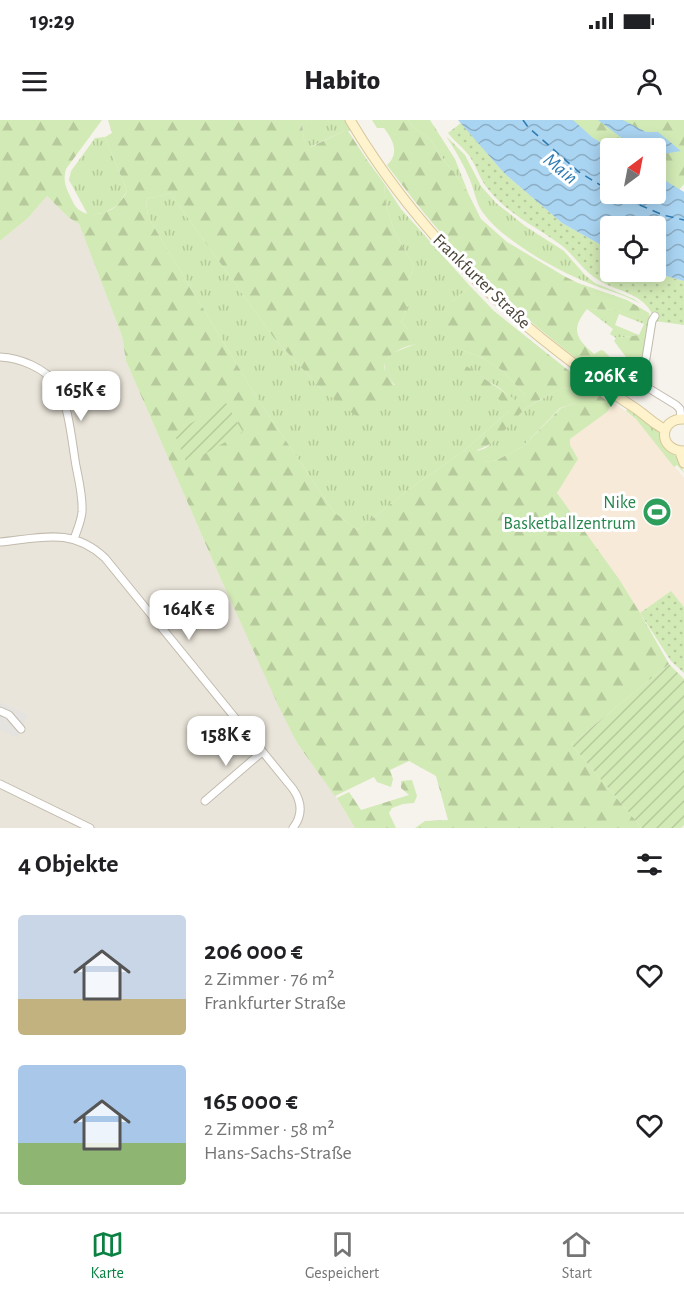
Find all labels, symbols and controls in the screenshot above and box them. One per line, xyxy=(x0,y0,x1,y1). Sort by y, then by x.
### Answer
text: 19:29 xyxy=(30,10,75,32)
icon: menu xyxy=(18,65,51,98)
icon: person xyxy=(633,65,666,98)
text: Habito xyxy=(304,67,380,94)
north arrow xyxy=(600,138,666,204)
map controls xyxy=(600,138,666,282)
water label: Main xyxy=(540,149,581,188)
button: locate xyxy=(600,216,666,282)
street label: Frankfurter Straße xyxy=(429,231,533,333)
pin: 206K € xyxy=(562,357,660,408)
text: 206K € xyxy=(584,366,638,386)
pin: 165K € xyxy=(32,371,130,422)
text: 165K € xyxy=(56,380,106,400)
place label: Nike Basketballzentrum xyxy=(503,494,636,533)
sports icon: Nike Basketballzentrum xyxy=(641,496,673,528)
pin: 164K € xyxy=(140,590,238,641)
text: 164K € xyxy=(164,599,214,619)
pin: 158K € xyxy=(177,716,275,767)
text: 158K € xyxy=(201,725,251,745)
icon: filters xyxy=(633,848,666,881)
text: 4 Objekte xyxy=(18,851,119,877)
text: 206 000 € xyxy=(204,938,303,964)
icon: home xyxy=(66,939,138,1011)
icon: heart xyxy=(633,959,666,992)
text: 2 Zimmer · 76 m² xyxy=(204,969,334,989)
text: Frankfurter Straße xyxy=(204,993,346,1013)
text: 165 000 € xyxy=(204,1088,298,1114)
icon: home xyxy=(66,1089,138,1161)
icon: heart xyxy=(633,1109,666,1142)
text: 2 Zimmer · 58 m² xyxy=(204,1119,335,1139)
text: Hans-Sachs-Straße xyxy=(204,1143,352,1163)
tab: Karte xyxy=(91,1228,124,1283)
tab: Gespeichert xyxy=(305,1228,379,1283)
tab: Start xyxy=(560,1228,593,1283)

